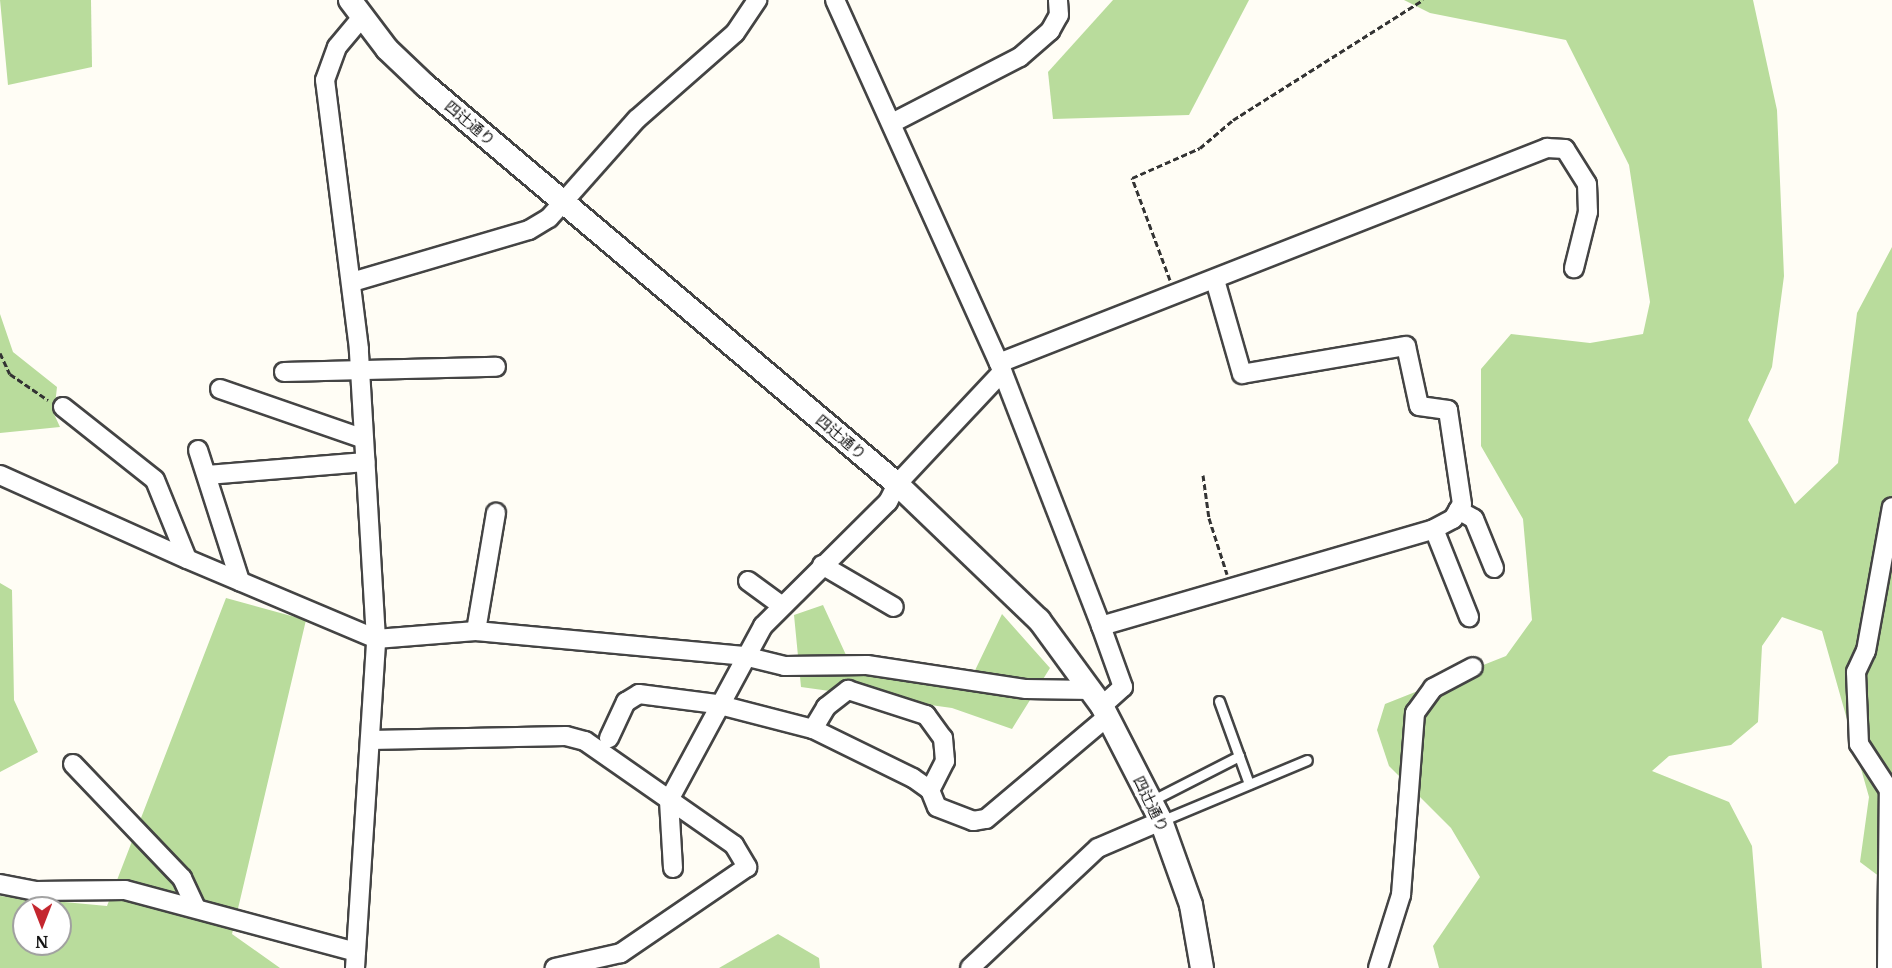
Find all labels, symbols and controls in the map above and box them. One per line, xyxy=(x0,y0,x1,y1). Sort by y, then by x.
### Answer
street label: 四辻通り xyxy=(441,97,499,149)
street label: 四辻通り xyxy=(812,411,870,463)
street label: 四辻通り xyxy=(1130,773,1172,835)
north arrow xyxy=(12,896,72,956)
text: N xyxy=(36,932,48,952)

